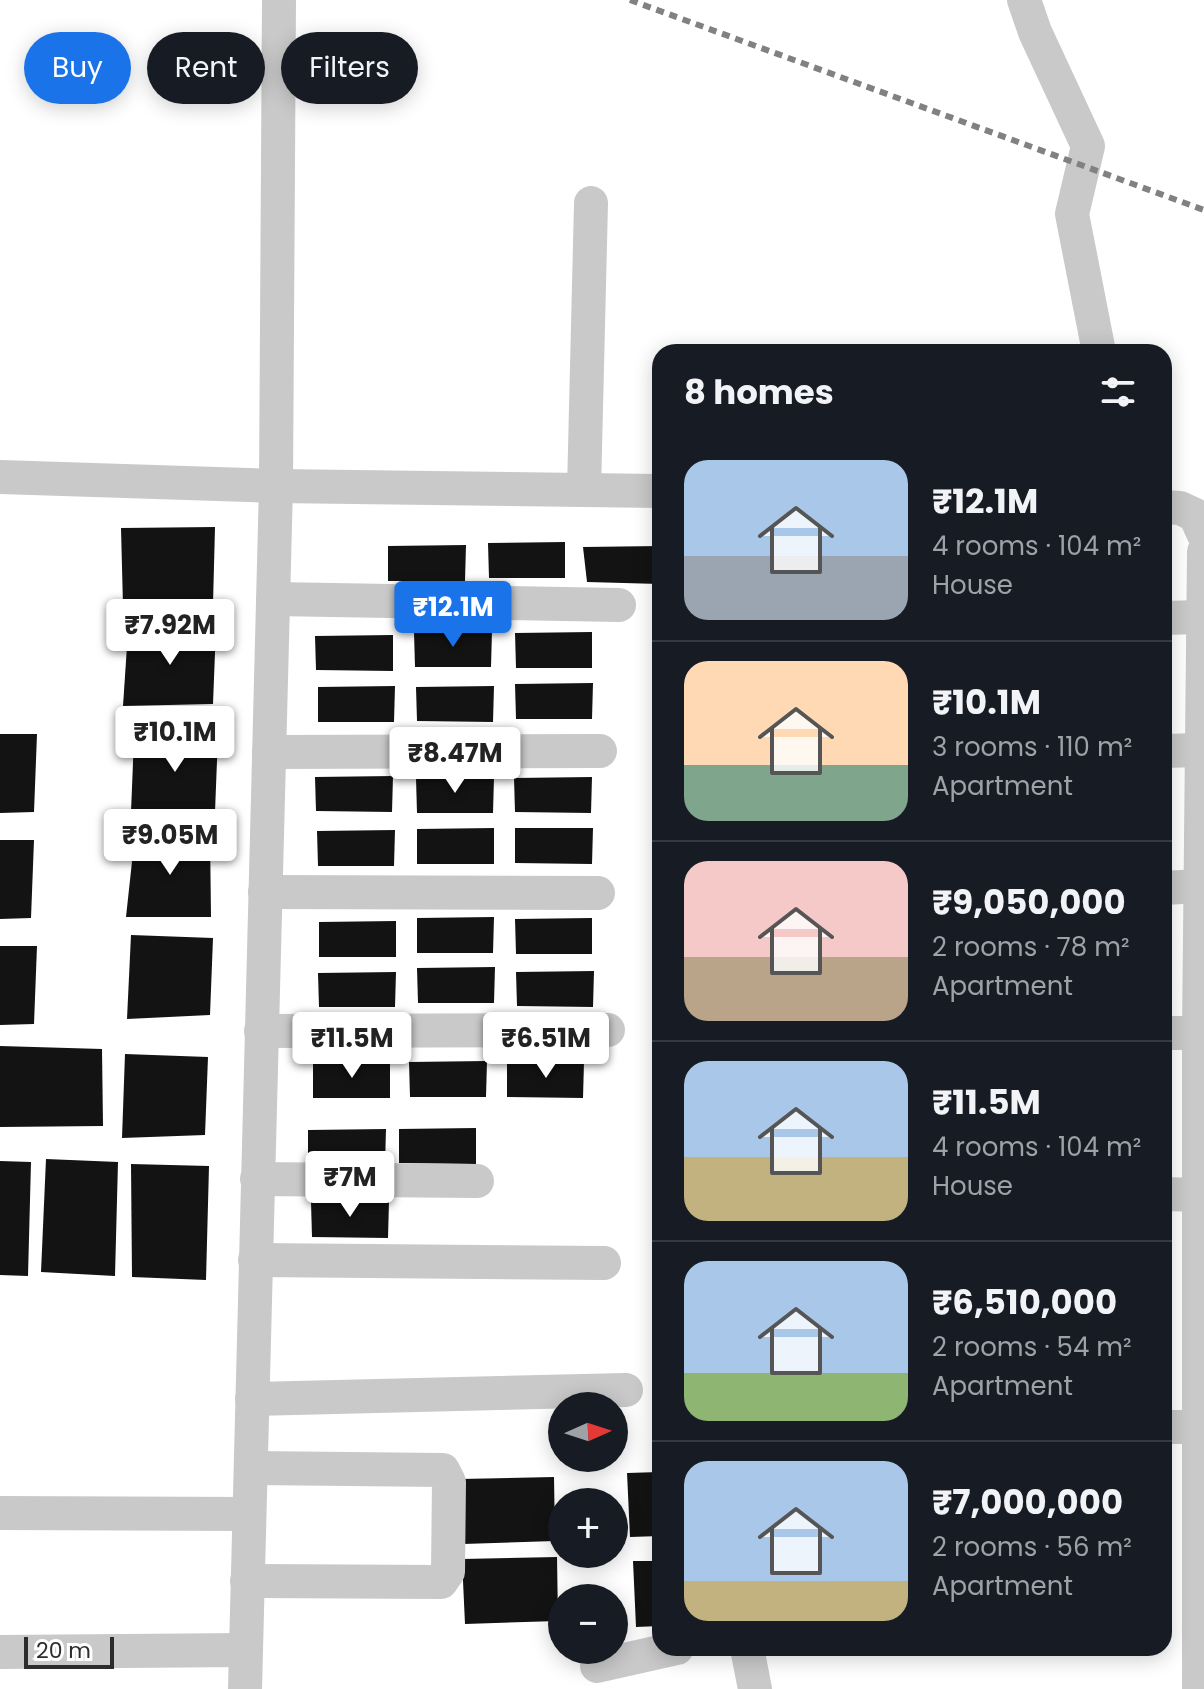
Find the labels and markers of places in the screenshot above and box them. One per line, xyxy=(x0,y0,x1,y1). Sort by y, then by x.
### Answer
pin: ₹12.1M xyxy=(388,581,518,649)
pin: ₹7.92M xyxy=(105,599,235,667)
pin: ₹10.1M xyxy=(110,706,240,774)
pin: ₹8.47M xyxy=(390,727,520,795)
pin: ₹9.05M xyxy=(105,809,235,877)
pin: ₹11.5M xyxy=(287,1012,417,1080)
pin: ₹6.51M xyxy=(481,1012,611,1080)
pin: ₹7M xyxy=(311,1151,389,1219)

